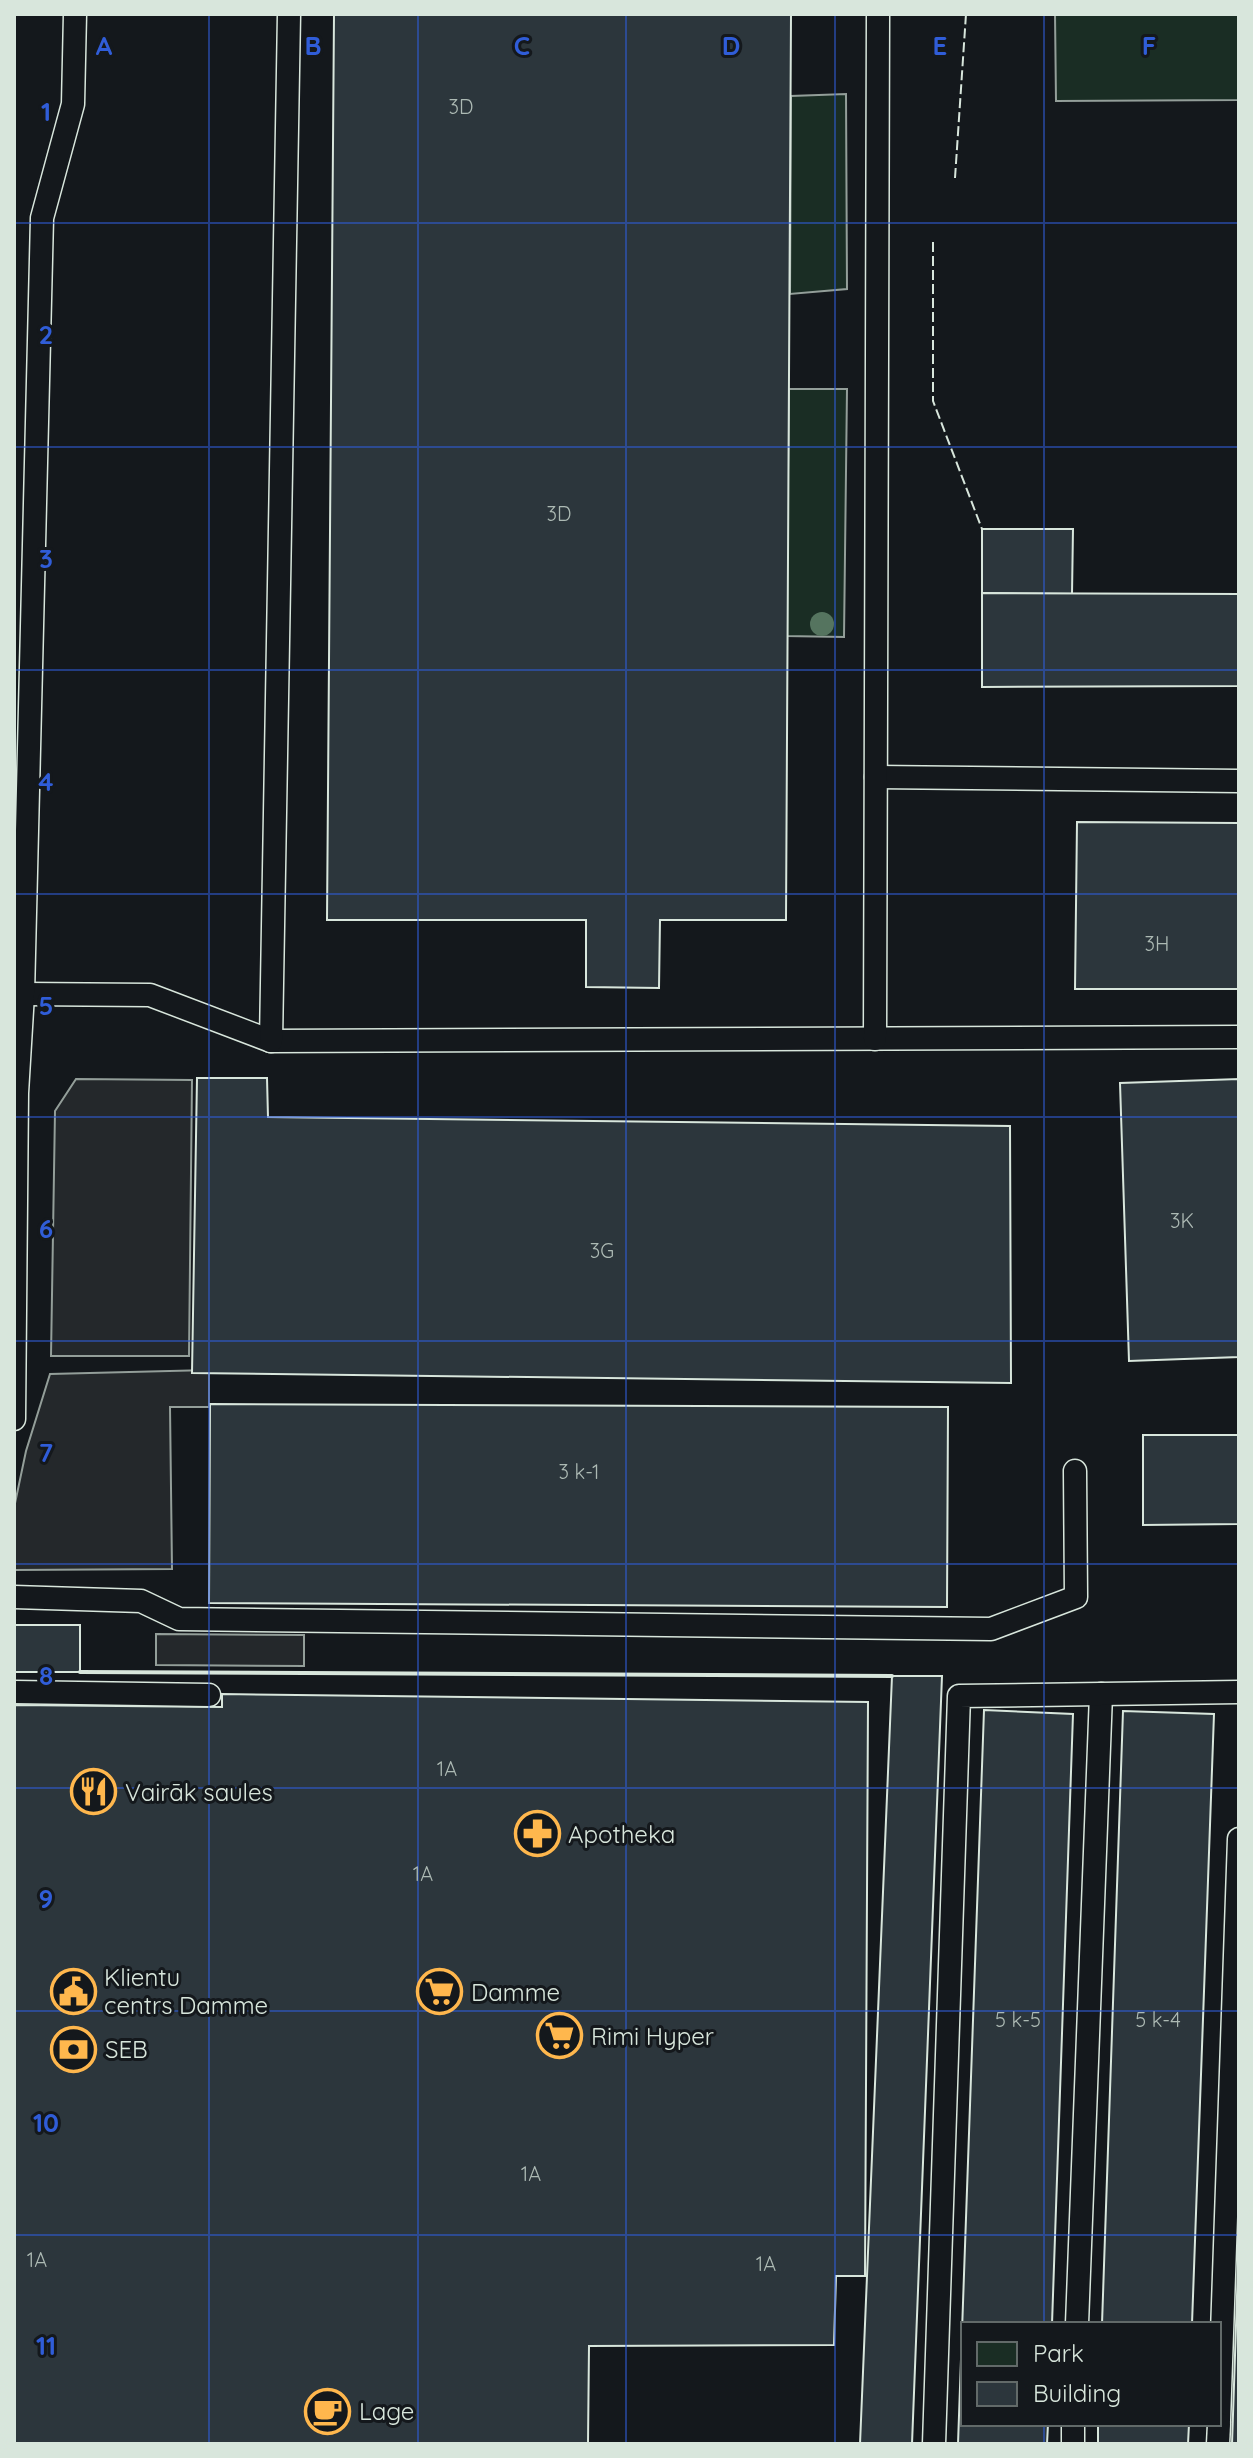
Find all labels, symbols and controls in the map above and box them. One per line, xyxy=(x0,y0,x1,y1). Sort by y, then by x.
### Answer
text: A xyxy=(96,29,113,62)
text: B xyxy=(304,29,322,62)
text: C xyxy=(514,29,530,62)
text: D xyxy=(722,29,740,62)
text: E xyxy=(933,29,947,62)
text: F xyxy=(1142,29,1156,62)
house number: 3D xyxy=(449,94,473,119)
text: 1 xyxy=(41,95,51,128)
text: 2 xyxy=(39,318,53,351)
house number: 3D xyxy=(547,501,571,526)
text: 3 xyxy=(39,542,53,575)
text: 4 xyxy=(38,765,54,798)
house number: 3H xyxy=(1145,931,1169,956)
text: 5 xyxy=(39,989,53,1022)
house number: 3K xyxy=(1170,1208,1194,1233)
text: 6 xyxy=(39,1212,53,1245)
house number: 3G xyxy=(590,1238,614,1263)
text: 7 xyxy=(39,1436,53,1469)
house number: 3 k-1 xyxy=(559,1459,599,1484)
text: 8 xyxy=(39,1659,53,1692)
house number: 1A xyxy=(437,1756,457,1781)
restaurant icon: Vairāk saules xyxy=(70,1768,118,1816)
place label: Vairāk saules xyxy=(125,1777,273,1807)
pharmacy icon: Apotheka xyxy=(513,1810,561,1858)
place label: Apotheka xyxy=(568,1819,675,1849)
house number: 1A xyxy=(413,1861,433,1886)
text: 9 xyxy=(39,1882,53,1915)
place label: Klientu centrs Damme xyxy=(104,1962,268,2020)
public building icon: Klientu centrs Damme xyxy=(49,1967,97,2015)
supermarket icon: Damme xyxy=(416,1968,464,2016)
place label: Damme xyxy=(471,1977,560,2007)
house number: 5 k-5 xyxy=(995,2007,1041,2032)
house number: 5 k-4 xyxy=(1135,2007,1181,2032)
supermarket icon: Rimi Hyper xyxy=(536,2012,584,2060)
place label: Rimi Hyper xyxy=(591,2021,714,2051)
bank icon: SEB xyxy=(50,2025,98,2073)
place label: SEB xyxy=(105,2034,148,2064)
text: 10 xyxy=(33,2106,59,2139)
house number: 1A xyxy=(521,2161,541,2186)
house number: 1A xyxy=(27,2247,47,2272)
house number: 1A xyxy=(756,2251,776,2276)
legend xyxy=(961,2322,1221,2426)
text: 11 xyxy=(36,2329,56,2362)
text: Park xyxy=(1033,2338,1084,2368)
text: Building xyxy=(1033,2378,1121,2408)
cafe icon: Lage xyxy=(304,2387,352,2435)
place label: Lage xyxy=(359,2396,414,2426)

